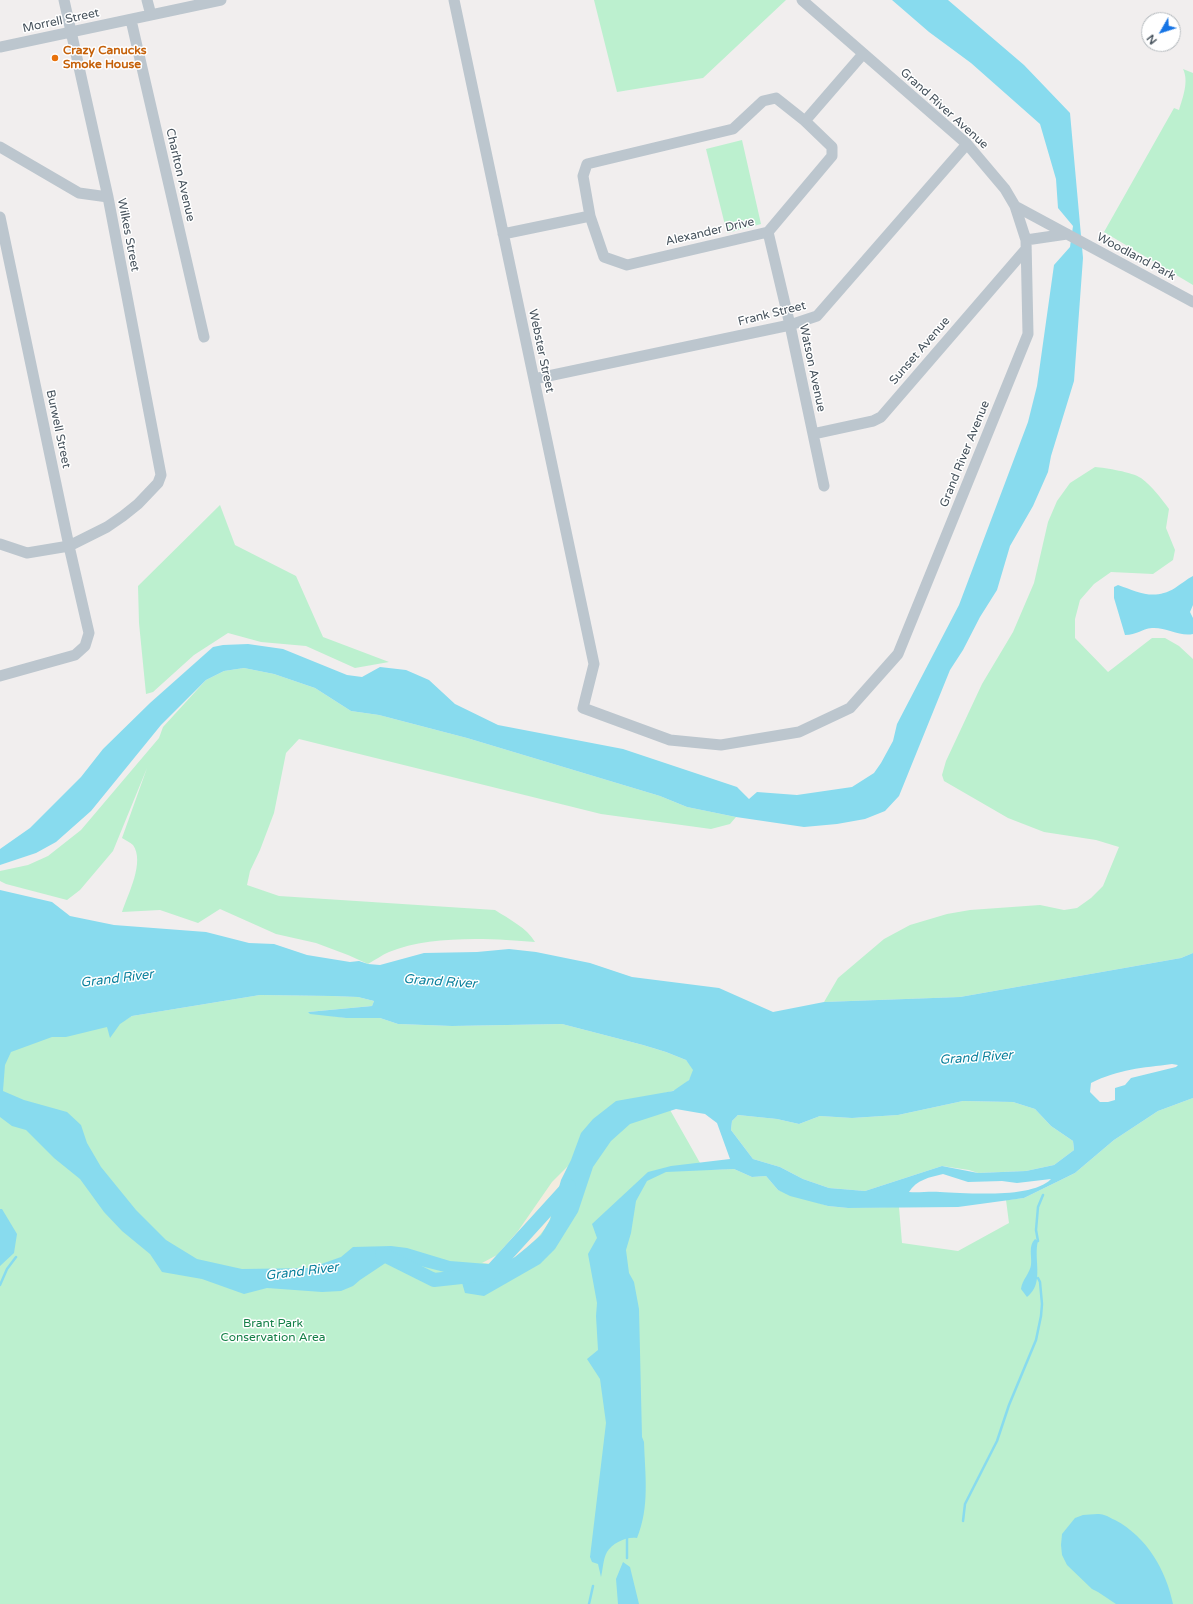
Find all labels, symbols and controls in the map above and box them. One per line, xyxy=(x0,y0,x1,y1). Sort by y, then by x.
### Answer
street label: Morrell Street xyxy=(21,6,101,36)
north arrow xyxy=(1141,12,1181,52)
text: N xyxy=(1144,32,1160,47)
place label: Crazy Canucks Smoke House xyxy=(63,44,146,72)
marker: Crazy Canucks Smoke House xyxy=(50,53,60,63)
street label: Grand River Avenue xyxy=(897,66,991,152)
street label: Charlton Avenue xyxy=(162,127,198,223)
street label: Wilkes Street xyxy=(114,197,142,273)
street label: Alexander Drive xyxy=(664,215,756,249)
street label: Woodland Park xyxy=(1094,230,1178,284)
street label: Frank Street xyxy=(737,299,807,329)
street label: Webster Street xyxy=(525,308,557,394)
street label: Sunset Avenue xyxy=(887,314,953,388)
street label: Watson Avenue xyxy=(796,323,828,413)
street label: Burwell Street xyxy=(43,389,73,469)
street label: Grand River Avenue xyxy=(937,399,993,509)
water label: Grand River xyxy=(80,967,154,991)
water label: Grand River xyxy=(403,972,477,992)
water label: Grand River xyxy=(939,1048,1013,1068)
water label: Grand River xyxy=(265,1260,339,1284)
park label: Brant Park Conservation Area xyxy=(221,1317,325,1345)

